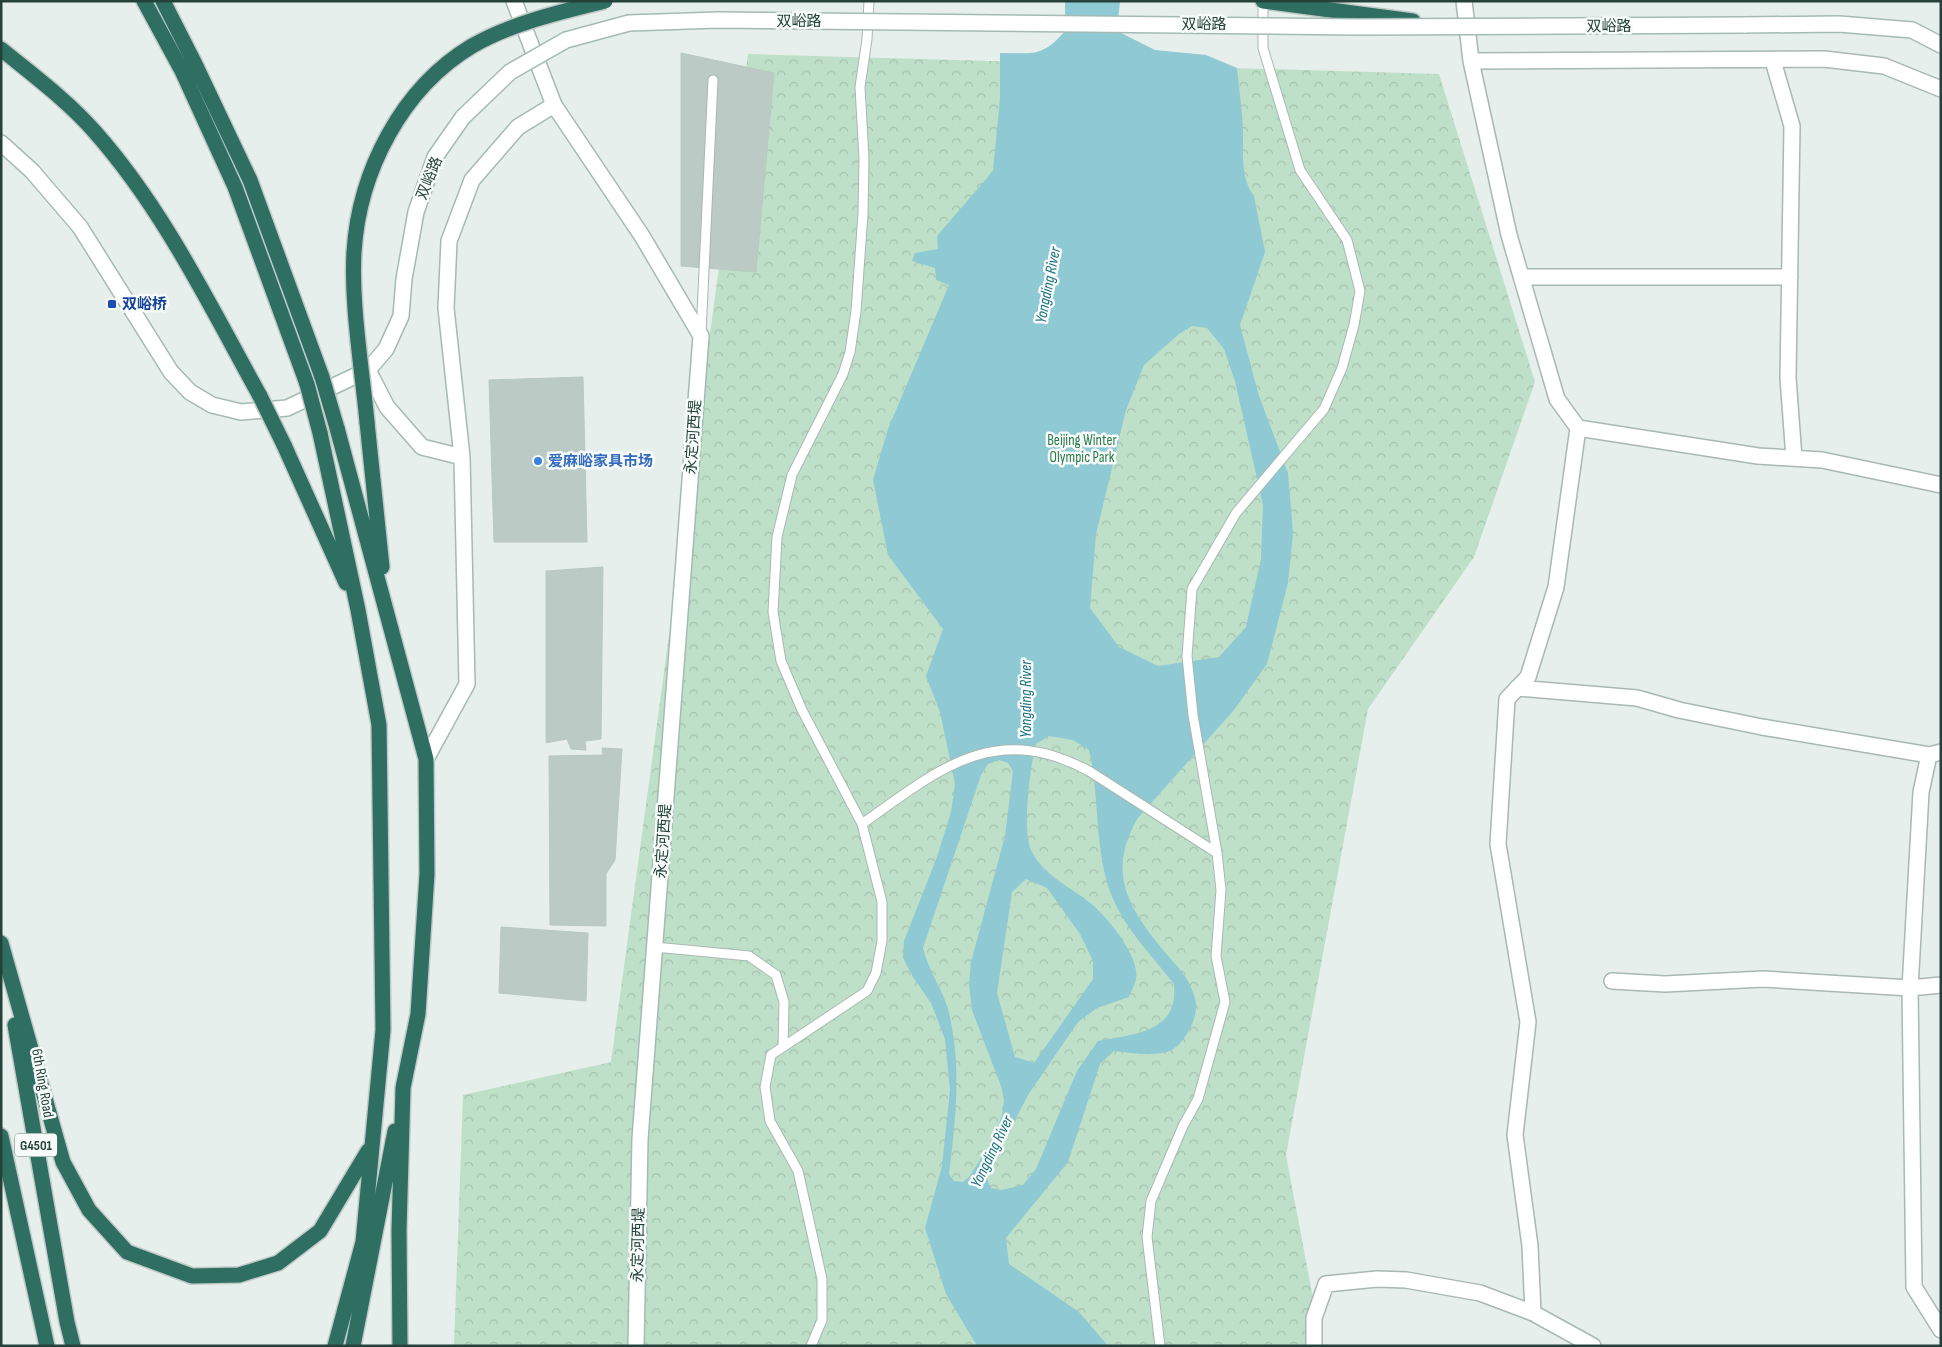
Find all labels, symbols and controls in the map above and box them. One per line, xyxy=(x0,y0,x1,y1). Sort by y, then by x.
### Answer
street label: 双峪路 xyxy=(776,12,822,31)
street label: 双峪路 xyxy=(1181,15,1227,34)
street label: 双峪路 xyxy=(1586,17,1632,36)
street label: 双峪路 xyxy=(412,154,447,203)
water label: Yongding River xyxy=(1032,245,1065,325)
place label: 双峪桥 xyxy=(122,295,167,314)
marker: 双峪桥 xyxy=(106,298,118,310)
street label: 永定河西堤 xyxy=(681,399,706,475)
park label: Beijing Winter Olympic Park xyxy=(1047,431,1118,467)
place label: 爱麻峪家具市场 xyxy=(548,452,653,471)
marker: 爱麻峪家具市场 xyxy=(532,455,544,467)
water label: Yongding River xyxy=(1017,660,1036,738)
street label: 永定河西堤 xyxy=(651,803,676,879)
street label: 6th Ring Road xyxy=(27,1047,58,1119)
water label: Yongding River xyxy=(967,1112,1018,1191)
road number: G4501 xyxy=(15,1134,57,1156)
street label: 永定河西堤 xyxy=(628,1207,649,1283)

